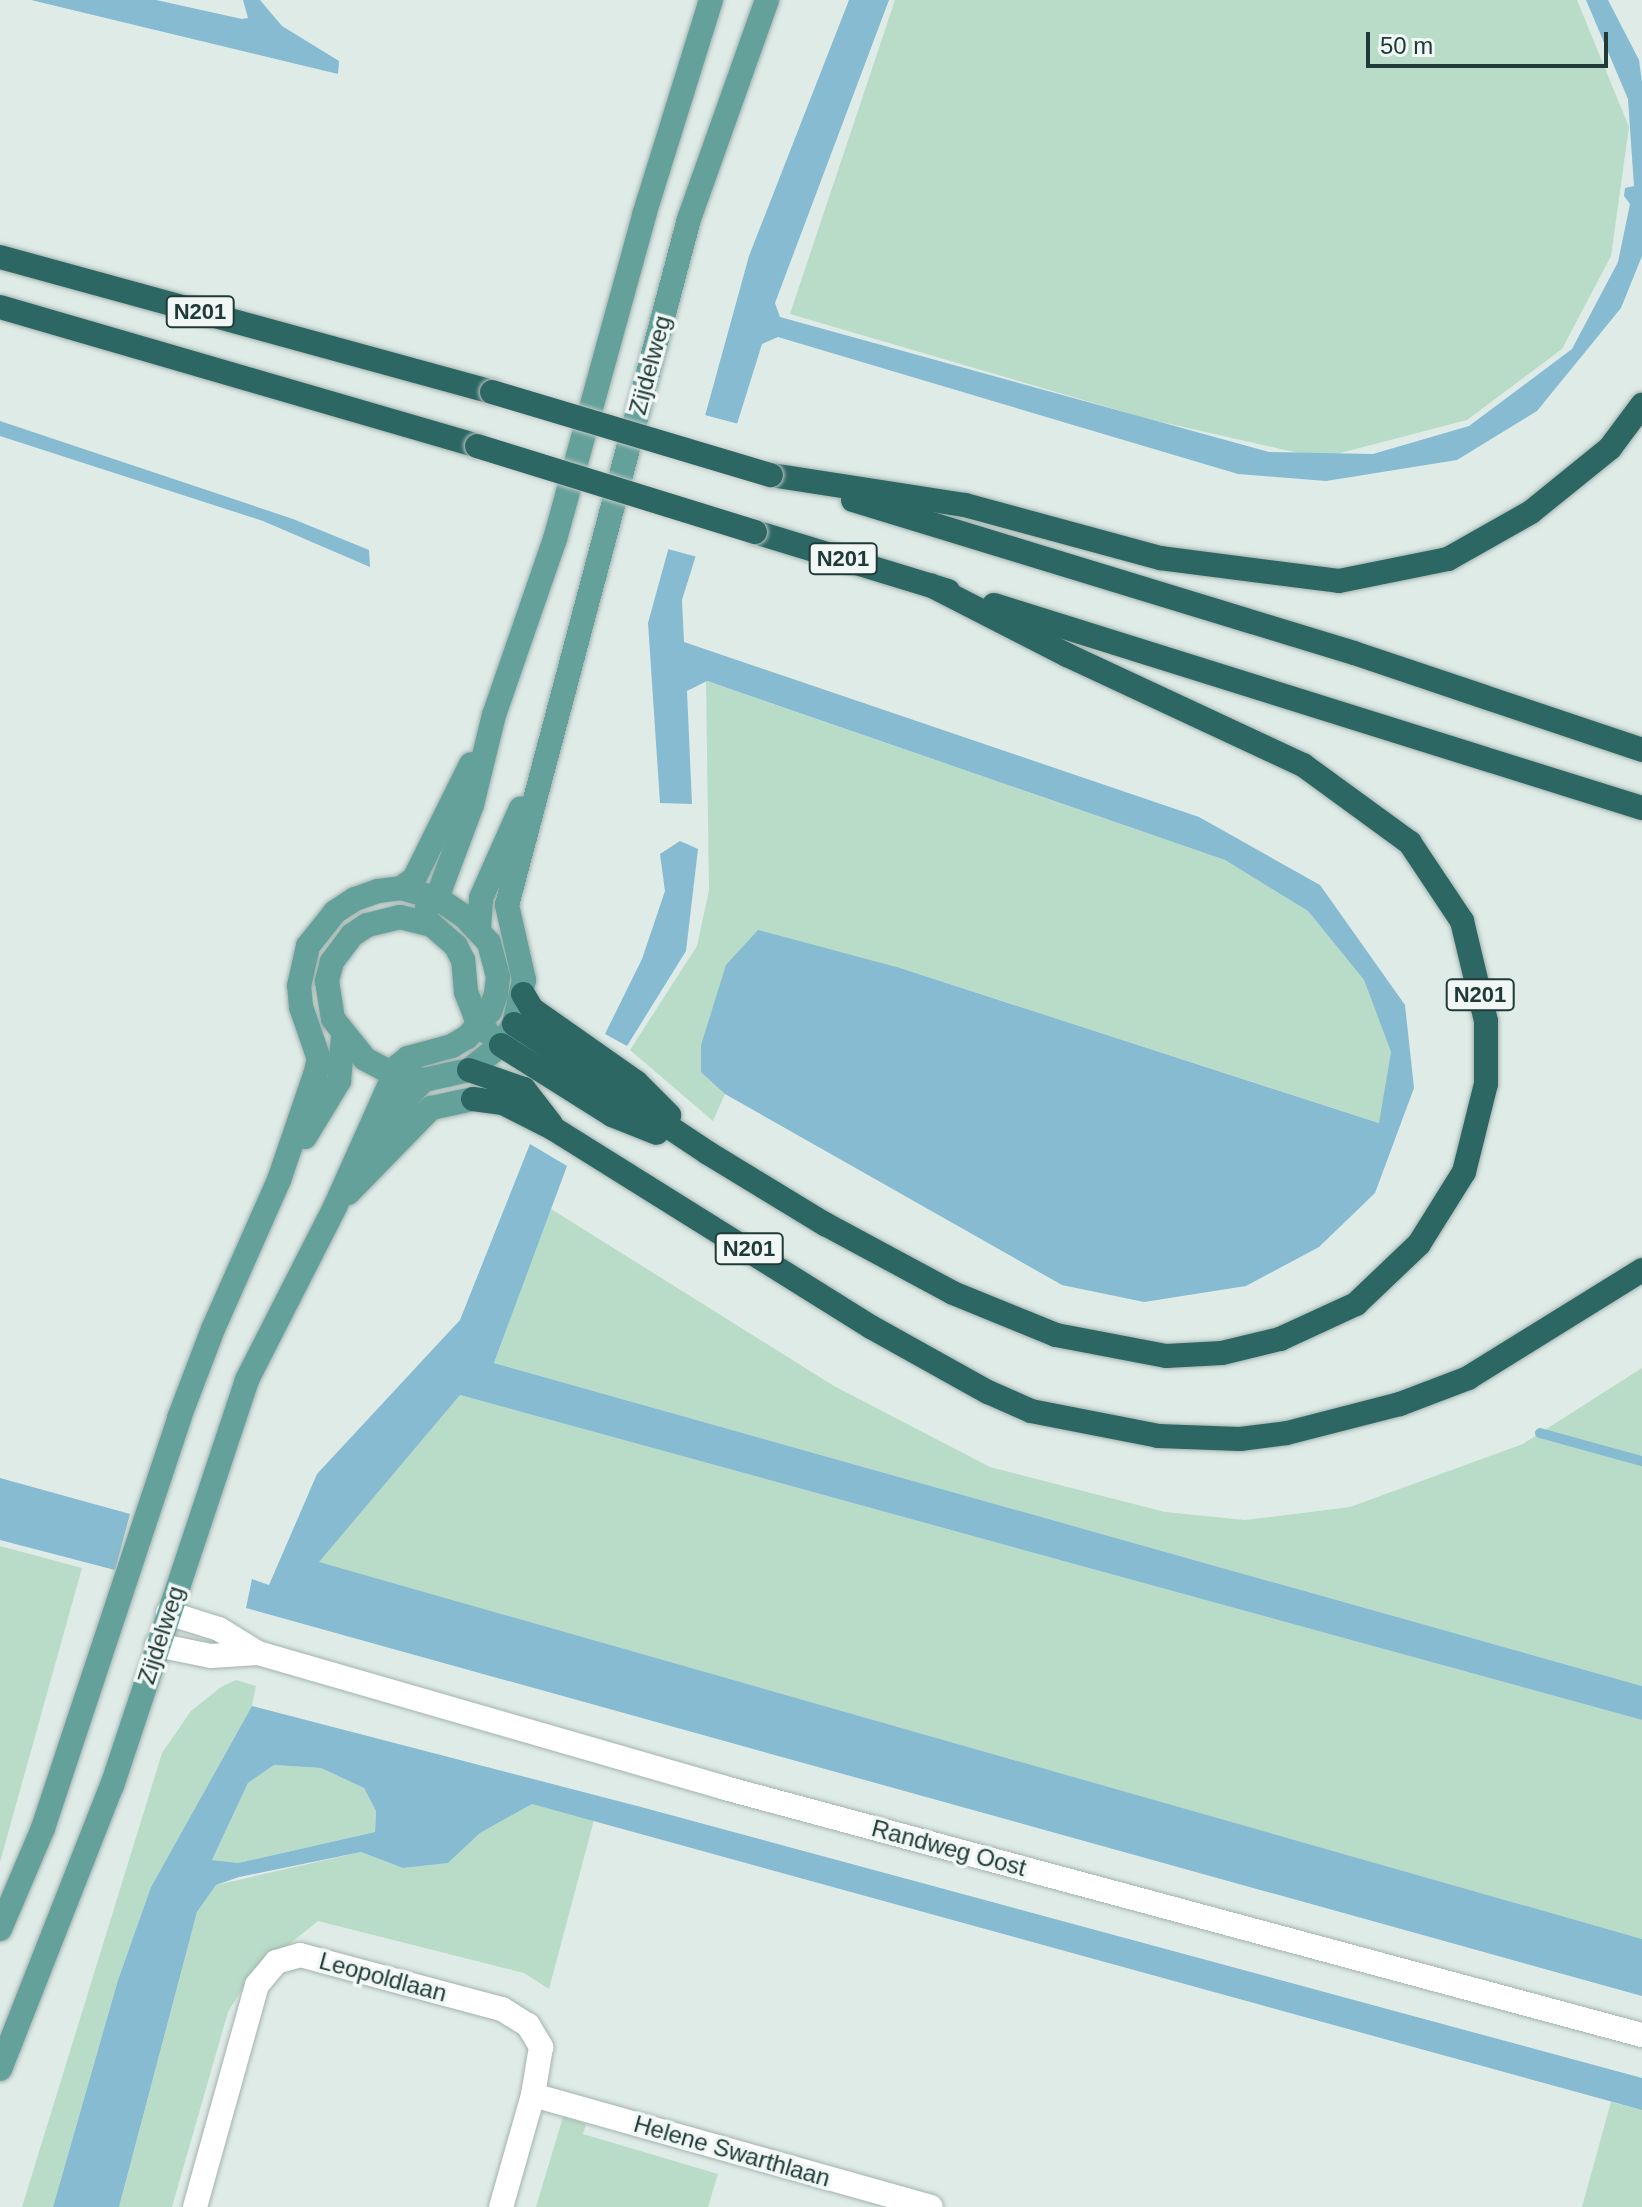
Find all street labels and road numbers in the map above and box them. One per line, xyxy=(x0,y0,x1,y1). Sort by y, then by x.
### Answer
road number: N201 xyxy=(164,294,236,330)
street label: Zijdelweg xyxy=(623,312,677,418)
road number: N201 xyxy=(807,541,879,577)
road number: N201 xyxy=(1444,977,1516,1013)
road number: N201 xyxy=(713,1231,785,1267)
street label: Zijdelweg xyxy=(132,1582,190,1688)
street label: Randweg Oost xyxy=(869,1814,1029,1882)
street label: Leopoldlaan xyxy=(316,1946,450,2008)
street label: Helene Swarthlaan xyxy=(631,2109,833,2193)

